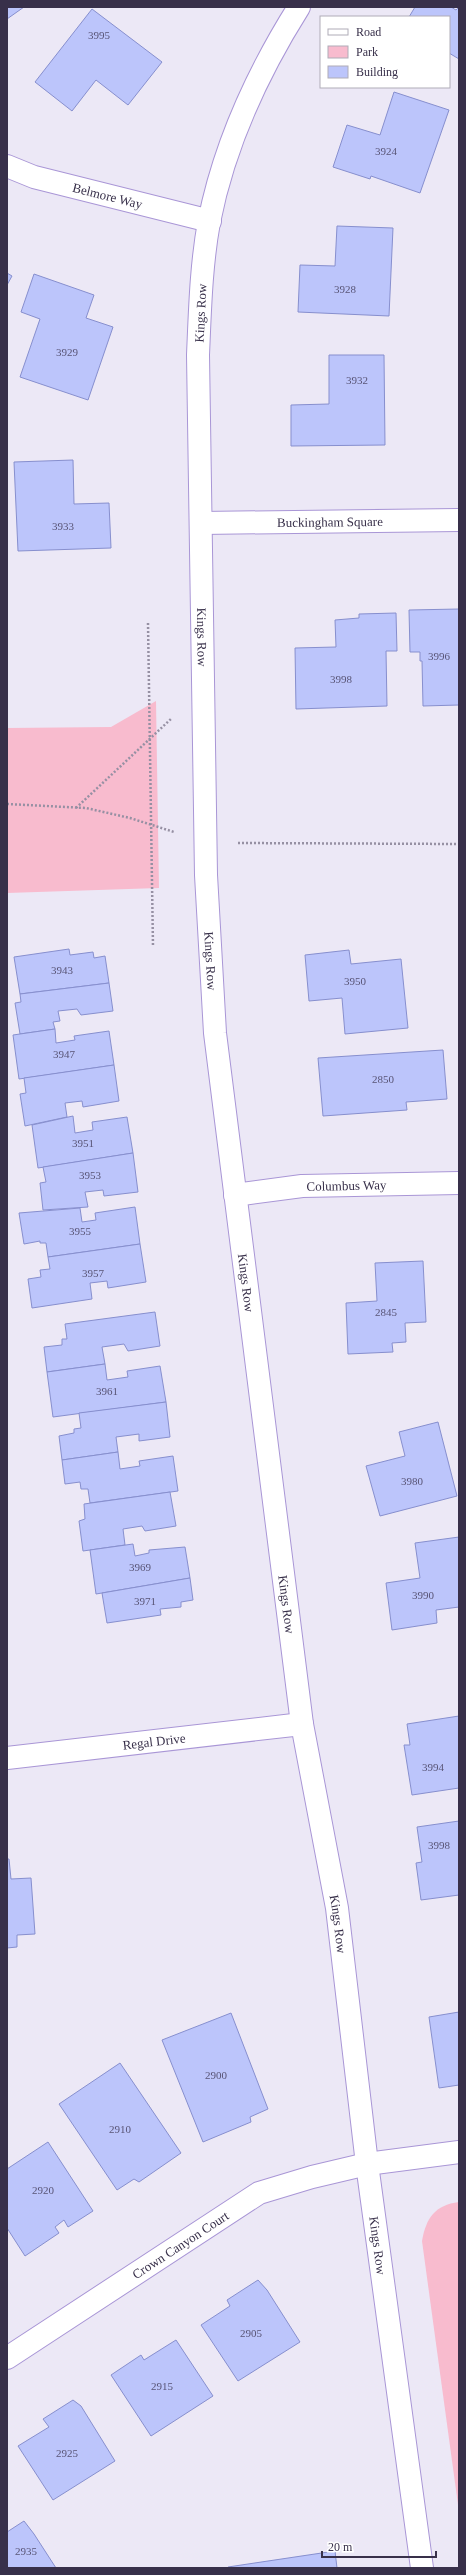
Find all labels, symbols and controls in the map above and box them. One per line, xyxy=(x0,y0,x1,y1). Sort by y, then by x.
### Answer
legend xyxy=(320,16,450,88)
text: Road xyxy=(356,25,381,39)
house number: 3995 xyxy=(88,29,111,41)
text: Park xyxy=(356,45,378,59)
text: Building xyxy=(356,65,398,79)
house number: 3924 xyxy=(375,145,398,157)
street label: Belmore Way xyxy=(71,180,144,212)
street label: Kings Row xyxy=(191,283,210,343)
house number: 3928 xyxy=(334,283,357,295)
house number: 3929 xyxy=(56,346,79,358)
house number: 3932 xyxy=(346,374,368,386)
street label: Buckingham Square xyxy=(277,514,383,530)
house number: 3933 xyxy=(52,520,75,532)
street label: Kings Row xyxy=(194,608,210,667)
house number: 3996 xyxy=(428,650,451,662)
house number: 3998 xyxy=(330,673,353,685)
street label: Kings Row xyxy=(201,931,220,991)
house number: 3943 xyxy=(51,964,74,976)
house number: 3950 xyxy=(344,975,367,987)
house number: 3947 xyxy=(53,1048,76,1060)
house number: 2850 xyxy=(372,1073,395,1085)
house number: 3951 xyxy=(72,1137,94,1149)
house number: 3953 xyxy=(79,1169,102,1181)
street label: Columbus Way xyxy=(306,1177,387,1194)
house number: 3955 xyxy=(69,1225,92,1237)
street label: Kings Row xyxy=(235,1253,257,1314)
house number: 3957 xyxy=(82,1267,105,1279)
house number: 2845 xyxy=(375,1306,398,1318)
house number: 3961 xyxy=(96,1385,118,1397)
house number: 3980 xyxy=(401,1475,424,1487)
house number: 3969 xyxy=(129,1561,152,1573)
street label: Kings Row xyxy=(275,1574,298,1635)
house number: 3990 xyxy=(412,1589,435,1601)
house number: 3971 xyxy=(134,1595,156,1607)
street label: Regal Drive xyxy=(122,1730,187,1753)
house number: 3994 xyxy=(422,1761,445,1773)
house number: 3998 xyxy=(428,1839,451,1851)
street label: Kings Row xyxy=(327,1894,349,1955)
house number: 2900 xyxy=(205,2069,228,2081)
house number: 2910 xyxy=(109,2123,132,2135)
house number: 2920 xyxy=(32,2184,55,2196)
street label: Crown Canyon Court xyxy=(129,2208,232,2282)
street label: Kings Row xyxy=(366,2215,389,2276)
house number: 2905 xyxy=(240,2327,263,2339)
house number: 2915 xyxy=(151,2380,174,2392)
house number: 2925 xyxy=(56,2447,79,2459)
scale bar xyxy=(322,2533,436,2559)
text: 20 m xyxy=(328,2540,353,2554)
house number: 2935 xyxy=(15,2545,38,2557)

